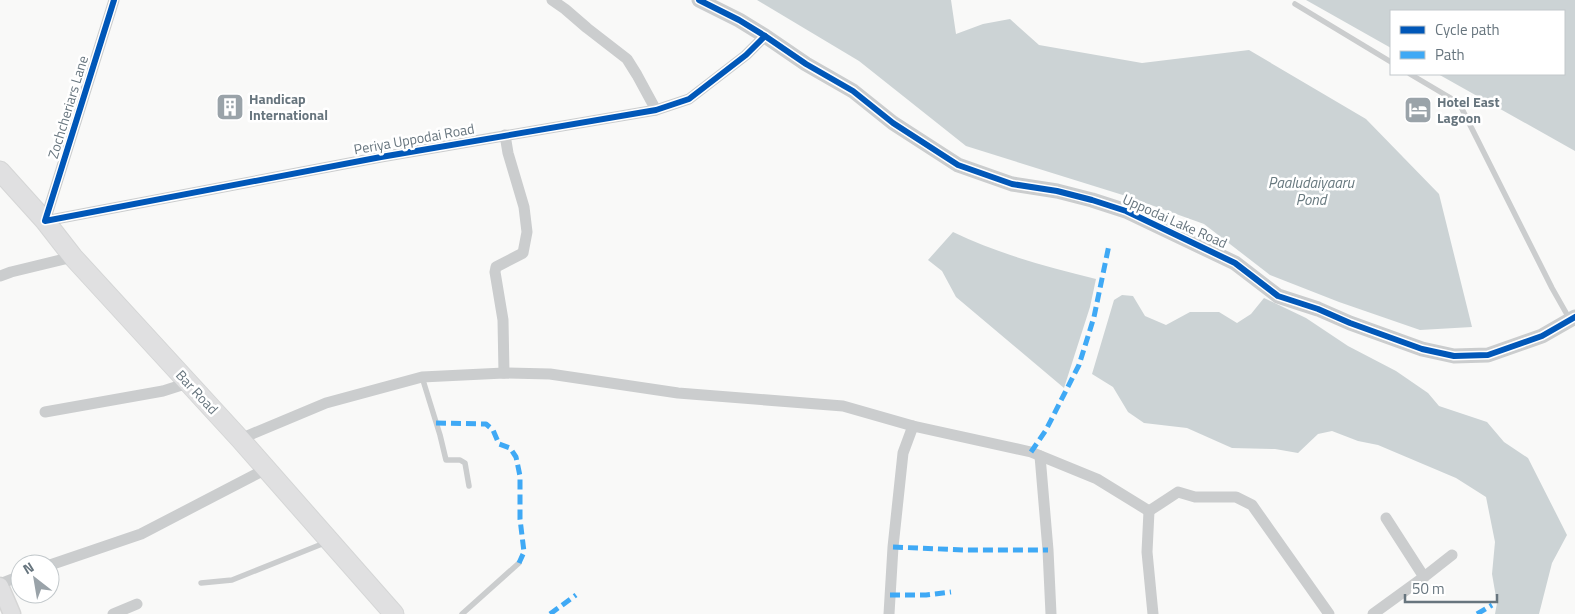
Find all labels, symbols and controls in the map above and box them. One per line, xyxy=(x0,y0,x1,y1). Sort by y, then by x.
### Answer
legend xyxy=(1390,10,1565,75)
text: Cycle path xyxy=(1435,18,1500,41)
text: Path xyxy=(1435,43,1465,66)
street label: Zochcheriars Lane xyxy=(42,53,93,161)
place label: Handicap International xyxy=(249,88,328,125)
place label: Hotel East Lagoon xyxy=(1437,91,1500,128)
building icon: Handicap International xyxy=(215,92,245,122)
hotel icon: Hotel East Lagoon xyxy=(1403,95,1433,125)
street label: Periya Uppodai Road xyxy=(352,118,476,159)
water label: Paaludaiyaaru Pond xyxy=(1268,171,1355,211)
street label: Uppodai Lake Road xyxy=(1120,188,1231,253)
street label: Bar Road xyxy=(171,365,223,419)
north arrow xyxy=(10,554,60,604)
text: N xyxy=(18,556,38,579)
scale bar xyxy=(1405,572,1498,604)
text: 50 m xyxy=(1412,577,1445,600)

